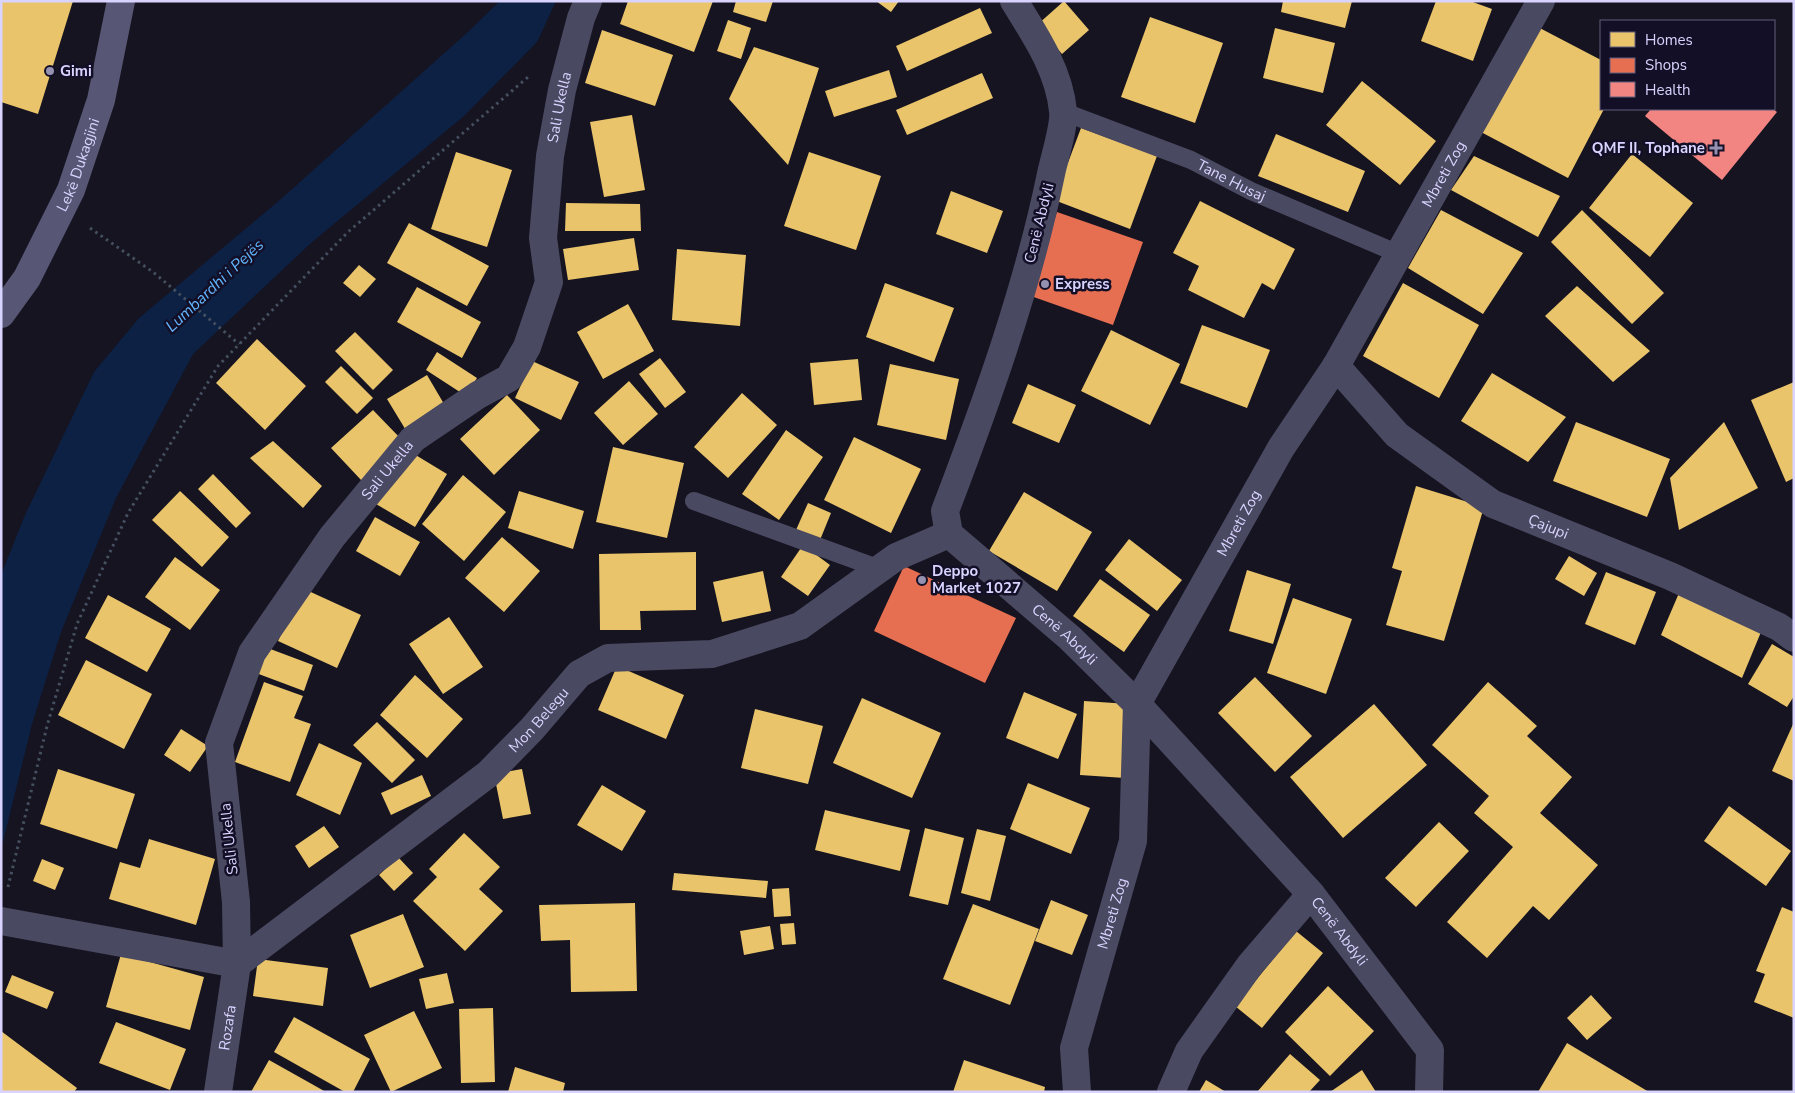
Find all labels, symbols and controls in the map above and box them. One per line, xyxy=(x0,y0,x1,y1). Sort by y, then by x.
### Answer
legend xyxy=(1600,20,1775,110)
text: Homes xyxy=(1645,30,1693,50)
text: Shops xyxy=(1645,55,1687,75)
place label: Gimi xyxy=(60,61,92,81)
marker: Gimi xyxy=(44,65,56,77)
street label: Sali Ukella xyxy=(543,69,576,144)
text: Health xyxy=(1645,80,1690,100)
street label: Lekë Dukagjini xyxy=(52,115,104,215)
street label: Mbreti Zog xyxy=(1417,137,1470,211)
place label: QMF II, Tophane xyxy=(1592,138,1705,158)
marker: QMF II, Tophane xyxy=(1709,141,1723,155)
street label: Tane Husaj xyxy=(1193,155,1269,206)
street label: Cenë Abdyli xyxy=(1019,181,1059,265)
water label: Lumbardhi i Pejës xyxy=(161,234,269,337)
place label: Express xyxy=(1055,274,1110,294)
marker: Express xyxy=(1039,278,1051,290)
street label: Sali Ukella xyxy=(357,436,418,504)
street label: Mbreti Zog xyxy=(1212,486,1265,560)
street label: Çajupi xyxy=(1525,509,1572,544)
place label: Deppo Market 1027 xyxy=(932,561,1021,598)
marker: Deppo Market 1027 xyxy=(916,574,928,586)
street label: Cenë Abdyli xyxy=(1027,599,1102,669)
street label: Mon Belegu xyxy=(504,683,573,757)
street label: Sali Ukella xyxy=(215,802,243,876)
street label: Mbreti Zog xyxy=(1093,876,1132,951)
street label: Cenë Abdyli xyxy=(1307,893,1372,970)
street label: Rozafa xyxy=(214,1004,241,1052)

